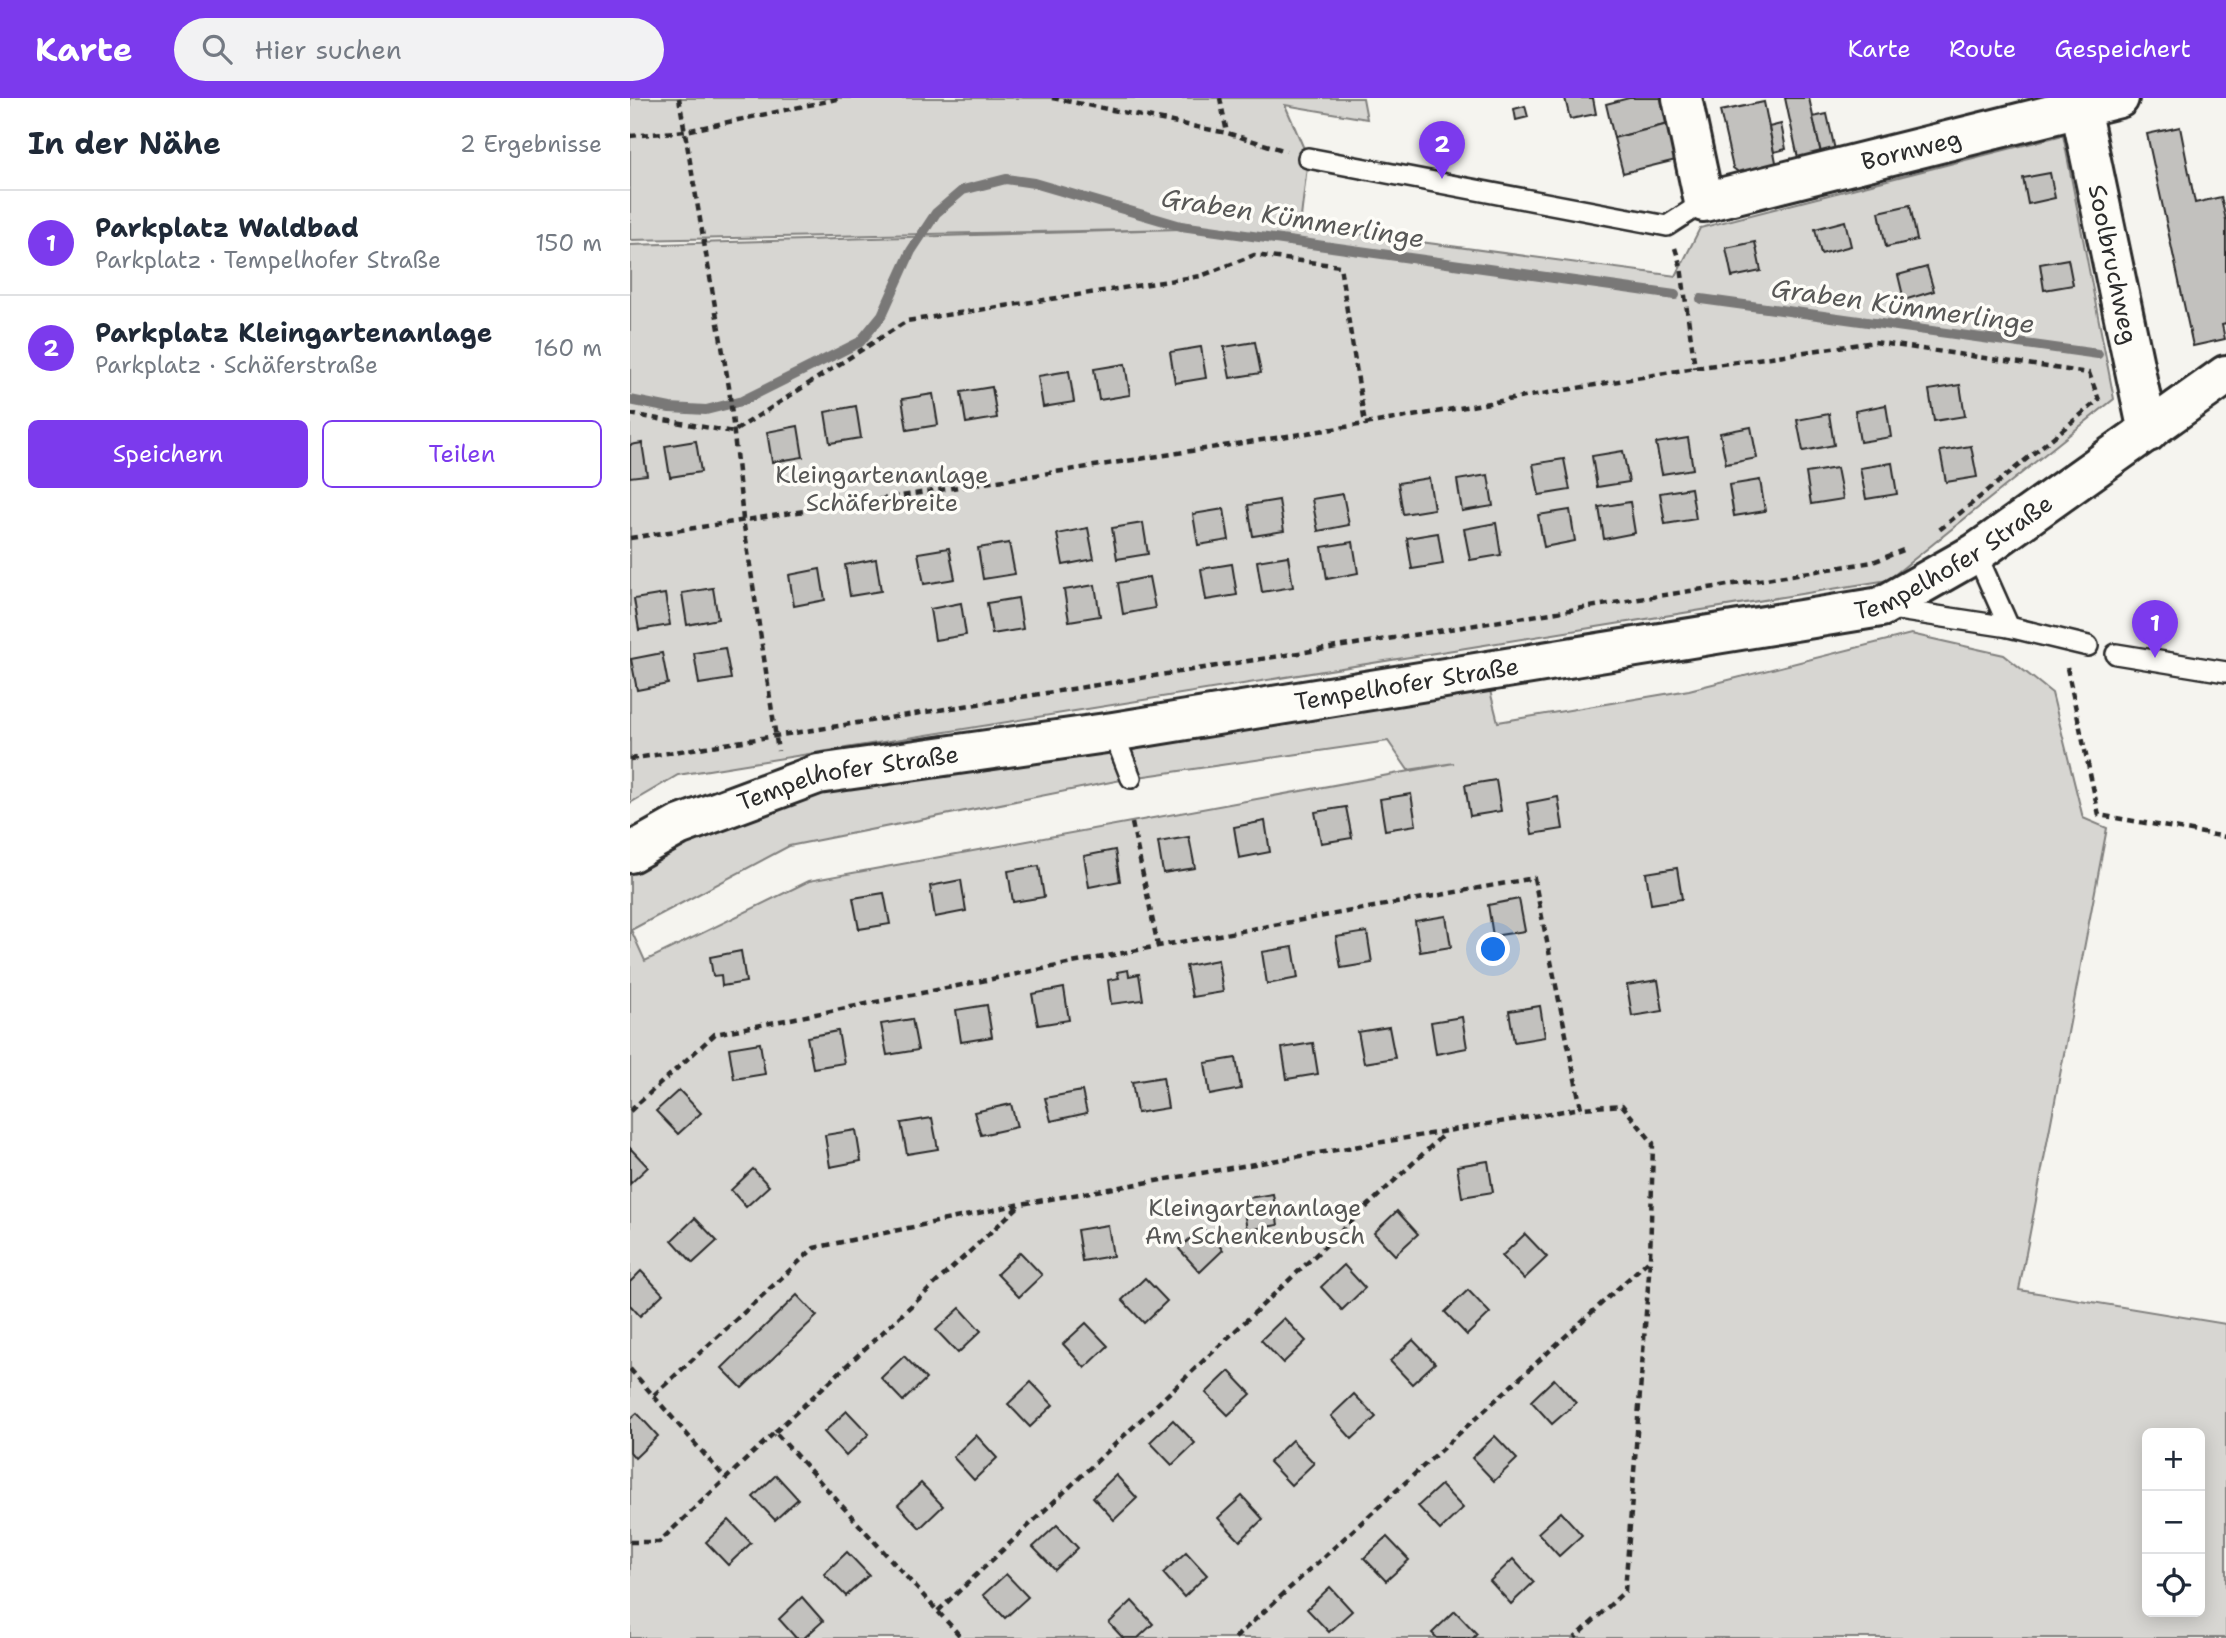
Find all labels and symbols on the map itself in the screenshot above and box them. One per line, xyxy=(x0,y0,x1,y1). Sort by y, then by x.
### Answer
pin: 2 xyxy=(1419,121,1465,179)
street label: Bornweg xyxy=(1858,122,1965,178)
water label: Graben Kümmerlinge xyxy=(1159,179,1427,256)
street label: Soolbruchweg xyxy=(2081,182,2145,347)
water label: Graben Kümmerlinge xyxy=(1769,270,2037,341)
park label: Kleingartenanlage Schäferbreite xyxy=(775,459,989,519)
street label: Tempelhofer Straße xyxy=(1852,487,2059,627)
pin: 1 xyxy=(2132,600,2178,658)
street label: Tempelhofer Straße xyxy=(1292,650,1521,718)
street label: Tempelhofer Straße xyxy=(733,738,961,819)
your location xyxy=(1476,932,1510,966)
park label: Kleingartenanlage Am Schenkenbusch xyxy=(1145,1192,1365,1252)

